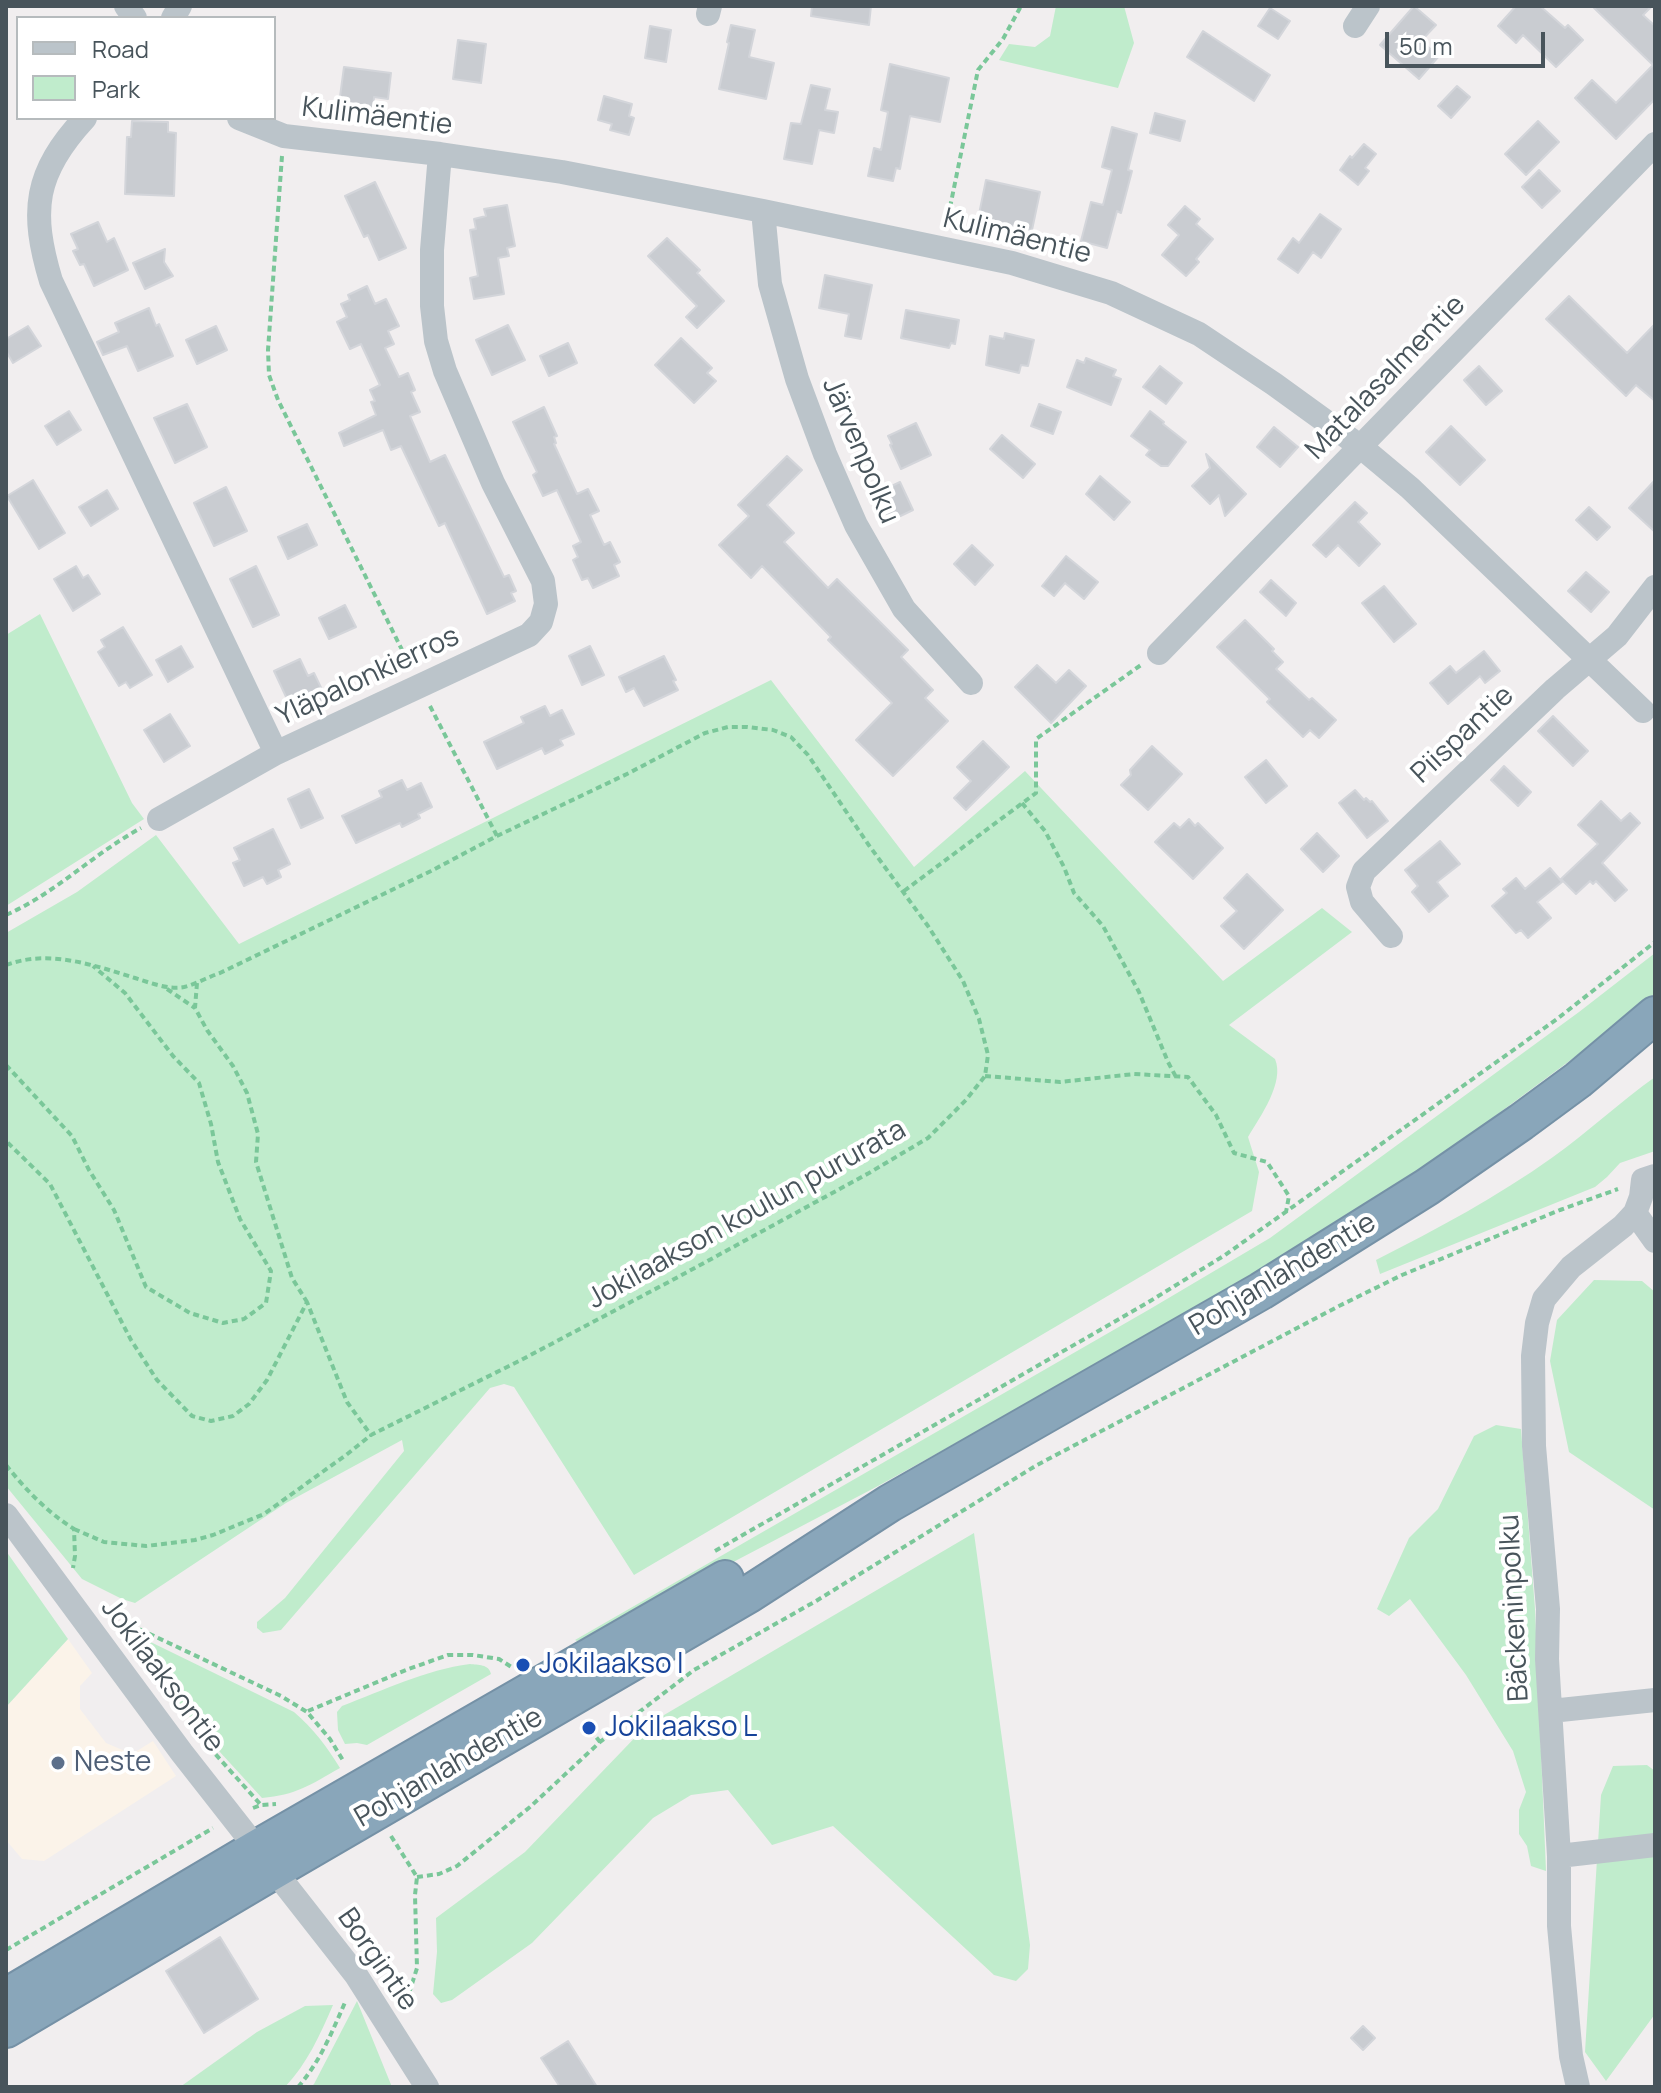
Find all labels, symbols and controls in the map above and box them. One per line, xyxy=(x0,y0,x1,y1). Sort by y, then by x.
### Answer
legend xyxy=(16,16,276,120)
scale bar xyxy=(1389,16,1549,66)
text: 50 m xyxy=(1399,29,1453,62)
text: Road xyxy=(92,32,149,65)
text: Park xyxy=(92,72,140,105)
street label: Kulimäentie xyxy=(300,91,454,143)
street label: Kulimäentie xyxy=(940,202,1094,272)
street label: Matalasalmentie xyxy=(1299,289,1473,467)
street label: Järvenpolku xyxy=(814,373,906,529)
street label: Yläpalonkierros xyxy=(271,620,465,734)
street label: Piispantie xyxy=(1405,679,1521,791)
street label: Jokilaakson koulun pururata xyxy=(582,1113,912,1317)
street label: Pohjanlahdentie xyxy=(1184,1206,1382,1344)
street label: Bäckeninpolku xyxy=(1493,1513,1537,1703)
street label: Jokilaaksontie xyxy=(93,1593,231,1759)
place label: Jokilaakso I xyxy=(539,1648,684,1682)
marker: Jokilaakso I xyxy=(514,1656,532,1674)
street label: Pohjanlahdentie xyxy=(349,1701,549,1835)
place label: Jokilaakso L xyxy=(605,1711,757,1745)
marker: Jokilaakso L xyxy=(580,1719,598,1737)
place label: Neste xyxy=(74,1746,151,1780)
marker: Neste xyxy=(49,1754,67,1772)
street label: Borgintie xyxy=(330,1902,424,2018)

